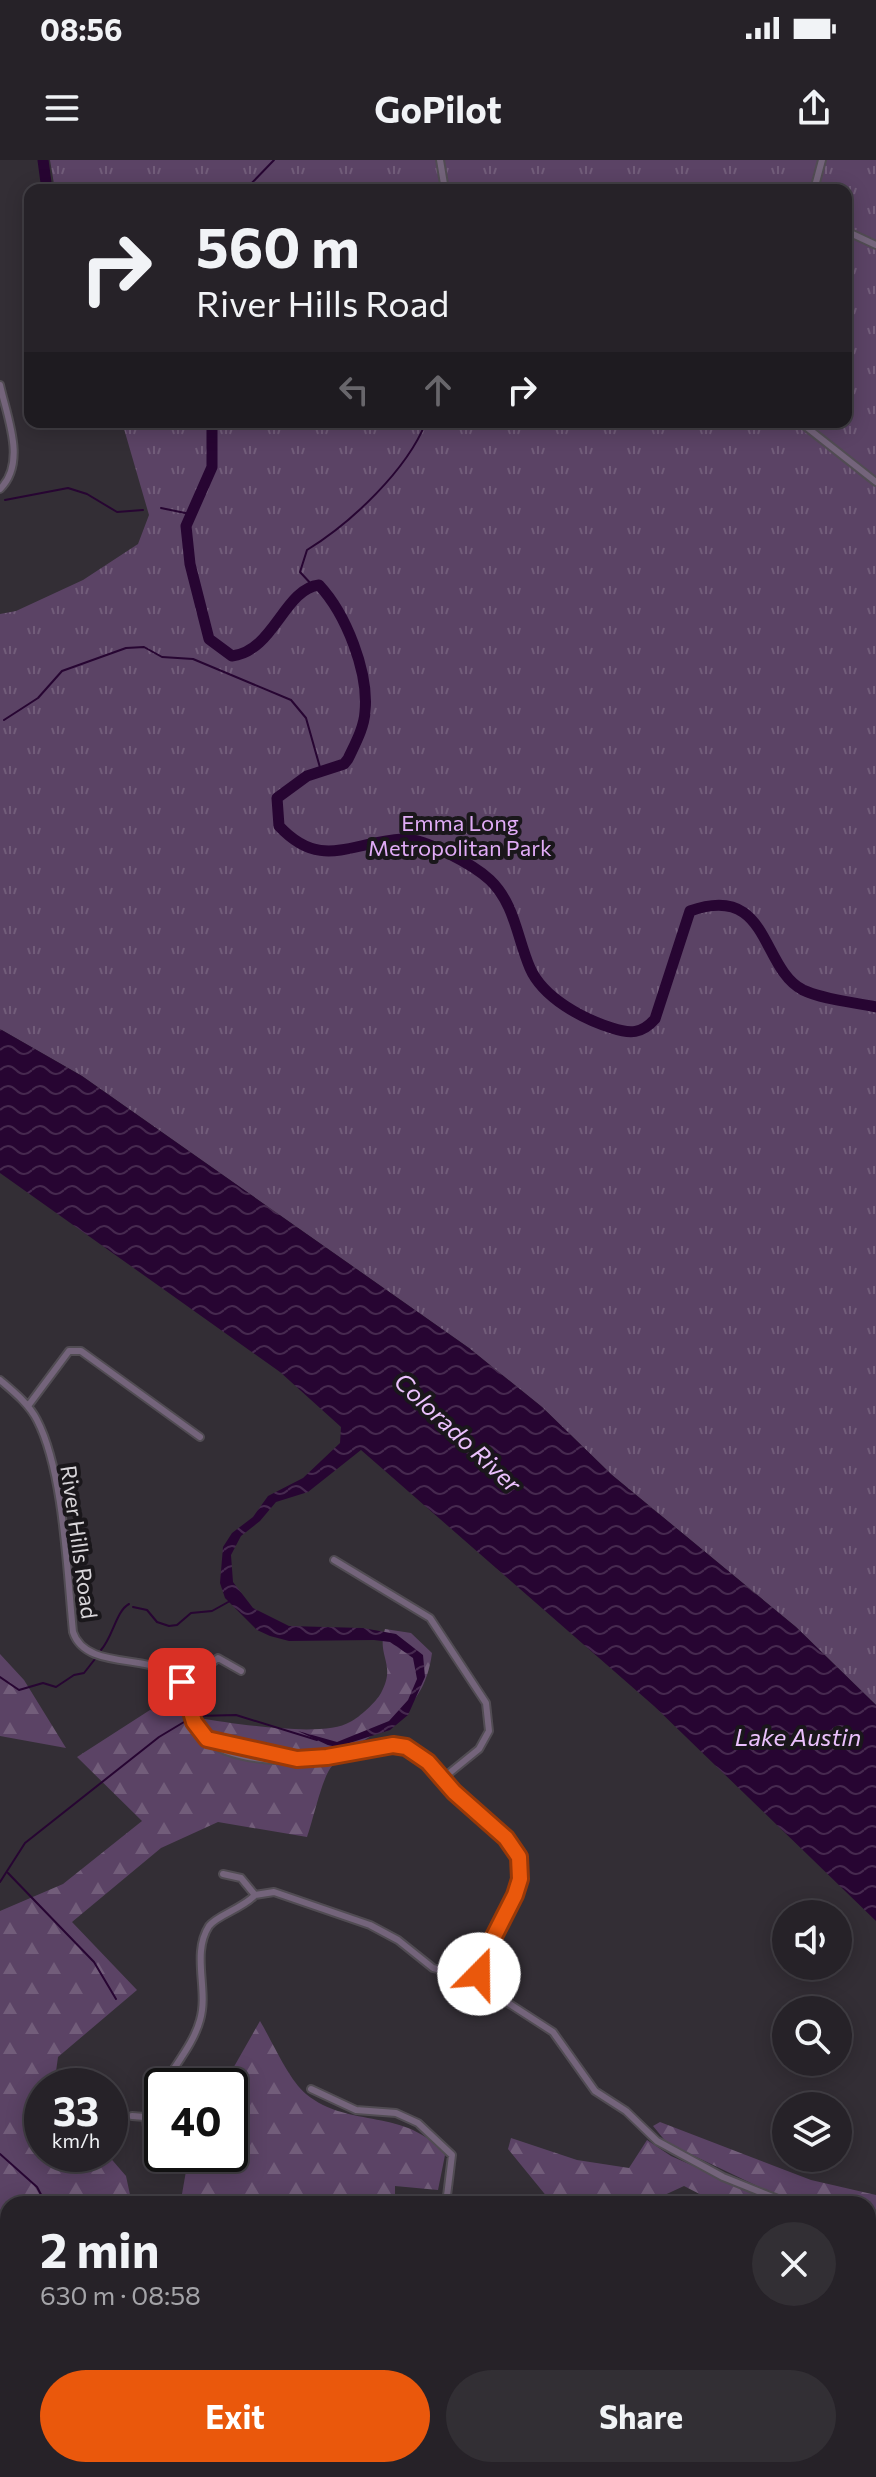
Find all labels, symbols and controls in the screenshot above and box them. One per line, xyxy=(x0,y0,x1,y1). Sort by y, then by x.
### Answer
text: 08:56 xyxy=(40,10,122,47)
icon: menu xyxy=(40,86,84,130)
text: GoPilot xyxy=(374,86,502,130)
icon: share xyxy=(792,86,836,130)
text: 560 m xyxy=(196,211,360,280)
icon: right xyxy=(64,216,168,320)
text: River Hills Road xyxy=(196,280,449,324)
icon: left xyxy=(332,368,376,412)
icon: ahead xyxy=(416,368,460,412)
icon: right xyxy=(500,368,544,412)
park label: Emma Long Metropolitan Park xyxy=(368,809,552,861)
water label: Colorado River xyxy=(389,1366,528,1499)
street label: River Hills Road xyxy=(55,1463,104,1620)
pin xyxy=(148,1648,216,1716)
icon: arrive xyxy=(160,1660,204,1704)
water label: Lake Austin xyxy=(735,1722,861,1751)
map controls xyxy=(772,1900,852,2172)
button: sound xyxy=(772,1900,852,1980)
position arrow xyxy=(437,1932,521,2016)
button: search xyxy=(772,1996,852,2076)
speed limit sign: 40 xyxy=(144,2068,248,2172)
text: 33 xyxy=(53,2085,99,2134)
button: layers xyxy=(772,2092,852,2172)
text: km/h xyxy=(52,2128,100,2152)
text: 2 min xyxy=(40,2219,160,2278)
button: close xyxy=(752,2222,836,2306)
text: 630 m · 08:58 xyxy=(40,2279,201,2310)
button: Exit xyxy=(40,2370,430,2462)
button: Share xyxy=(446,2370,836,2462)

